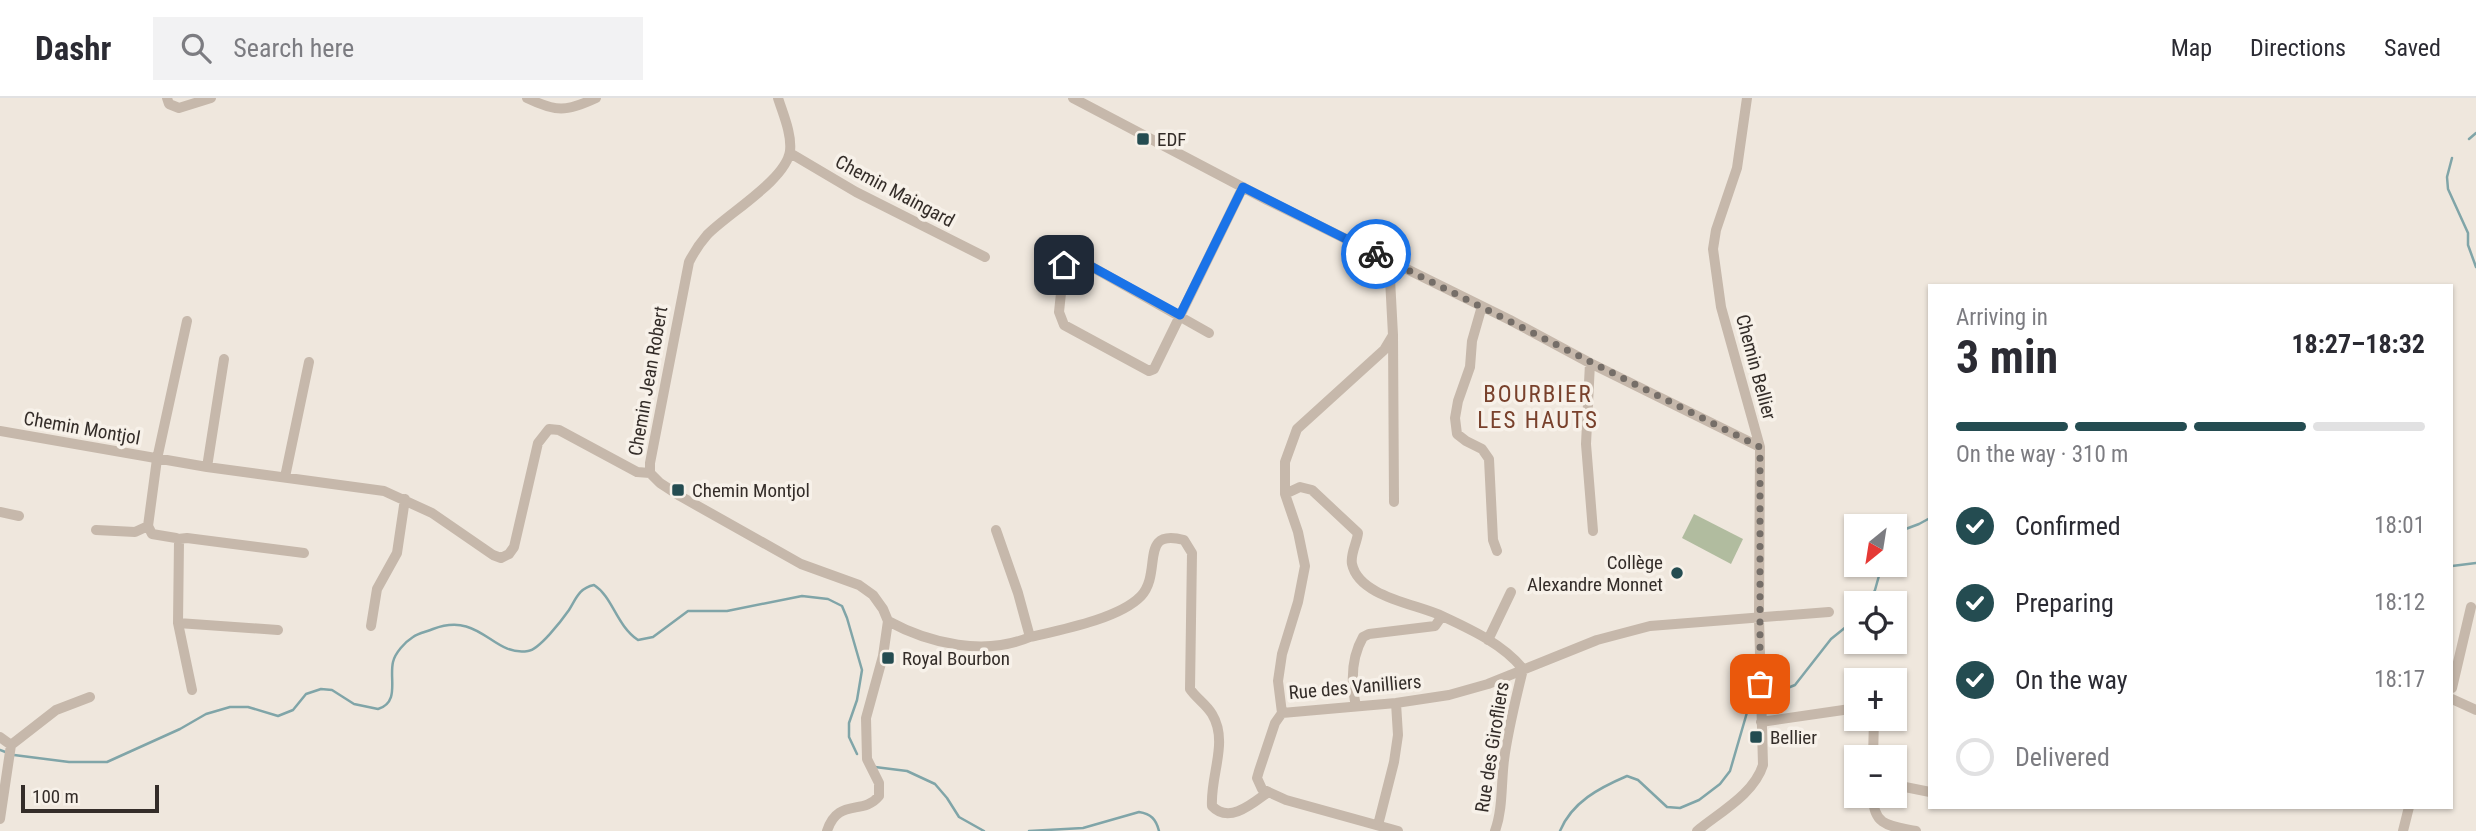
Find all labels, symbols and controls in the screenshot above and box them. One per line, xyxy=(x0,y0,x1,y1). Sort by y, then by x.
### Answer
search box xyxy=(153,17,643,80)
text: Dashr xyxy=(35,29,111,68)
icon: search xyxy=(177,29,215,67)
text: Search here xyxy=(233,33,354,63)
text: Map xyxy=(2171,34,2212,62)
text: Directions xyxy=(2250,34,2346,62)
text: Saved xyxy=(2384,34,2441,62)
place label: EDF xyxy=(1157,128,1186,151)
marker: EDF xyxy=(1135,131,1151,147)
street label: Chemin Maingard xyxy=(831,150,959,232)
courier xyxy=(1341,219,1411,289)
pin xyxy=(1034,235,1094,295)
icon: bike xyxy=(1357,235,1395,273)
icon: home xyxy=(1045,246,1083,284)
street label: Chemin Jean Robert xyxy=(624,304,672,458)
text: Arriving in xyxy=(1956,304,2048,331)
street label: Chemin Bellier xyxy=(1731,312,1781,422)
text: 18:27–18:32 xyxy=(2291,329,2425,359)
text: 3 min xyxy=(1956,330,2058,384)
district label: BOURBIER LES HAUTS xyxy=(1477,381,1599,434)
street label: Chemin Montjol xyxy=(22,406,142,450)
text: On the way · 310 m xyxy=(1956,441,2128,468)
place label: Chemin Montjol xyxy=(692,479,810,502)
marker: Chemin Montjol xyxy=(670,482,686,498)
icon: check xyxy=(1956,507,1994,545)
text: Confirmed xyxy=(2015,511,2121,541)
text: 18:01 xyxy=(2374,512,2425,539)
north arrow xyxy=(1844,514,1908,578)
map controls xyxy=(1844,514,1907,808)
place label: Collège Alexandre Monnet xyxy=(1527,551,1663,596)
marker: Collège Alexandre Monnet xyxy=(1669,565,1685,581)
icon: check xyxy=(1956,584,1994,622)
text: Preparing xyxy=(2015,588,2114,618)
text: 18:12 xyxy=(2374,589,2425,616)
button: locate xyxy=(1844,591,1907,654)
place label: Royal Bourbon xyxy=(902,647,1010,670)
marker: Royal Bourbon xyxy=(880,650,896,666)
pin xyxy=(1730,654,1790,714)
icon: check xyxy=(1956,661,1994,699)
icon: bag xyxy=(1741,665,1779,703)
text: On the way xyxy=(2015,665,2128,695)
text: 18:17 xyxy=(2374,666,2425,693)
button: + xyxy=(1844,668,1907,731)
street label: Rue des Vanilliers xyxy=(1288,670,1422,704)
street label: Rue des Girofliers xyxy=(1470,680,1514,814)
place label: Bellier xyxy=(1770,726,1817,749)
marker: Bellier xyxy=(1748,729,1764,745)
text: Delivered xyxy=(2015,742,2110,772)
button: − xyxy=(1844,745,1907,808)
scale bar xyxy=(21,782,159,814)
text: 100 m xyxy=(32,785,79,808)

